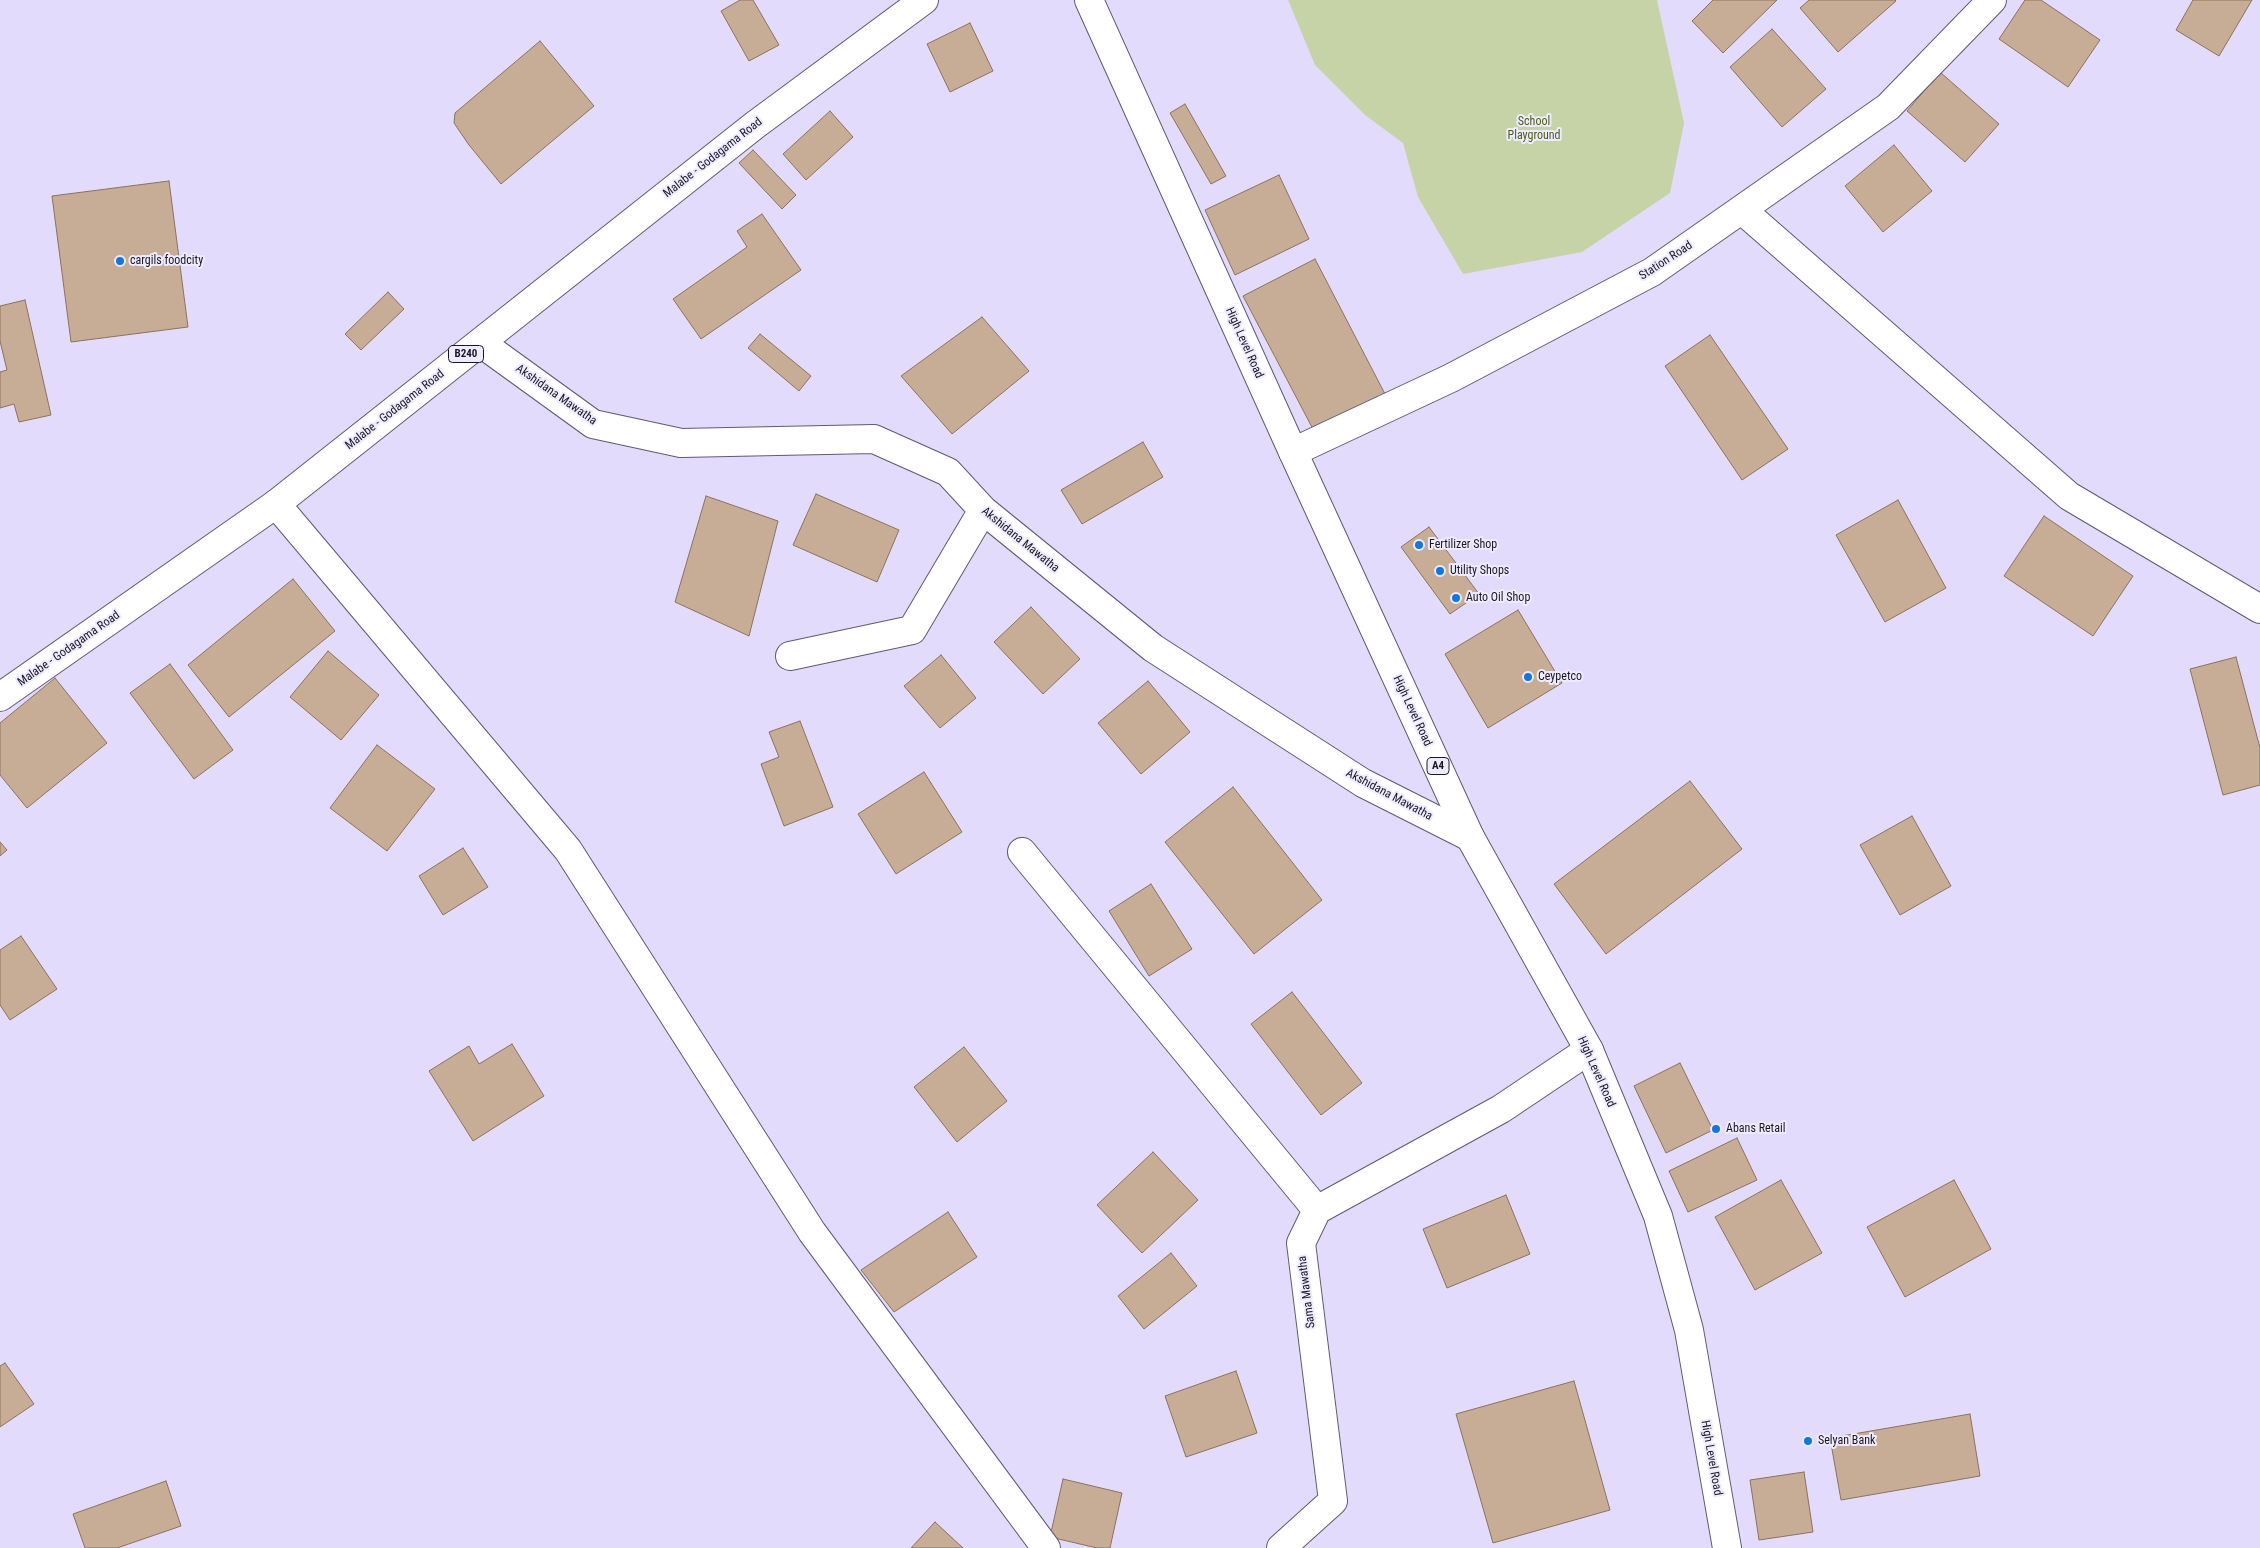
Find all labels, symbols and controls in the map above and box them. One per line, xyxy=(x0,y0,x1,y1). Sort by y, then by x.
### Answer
street label: Malabe - Godagama Road xyxy=(661,115,765,201)
park label: School Playground xyxy=(1507,115,1561,143)
street label: Station Road xyxy=(1637,238,1695,284)
place label: cargils foodcity xyxy=(130,254,203,268)
marker: cargils foodcity xyxy=(114,255,126,267)
street label: High Level Road xyxy=(1222,305,1266,381)
road number: B240 xyxy=(448,346,484,362)
street label: Akshidana Mawatha xyxy=(513,362,599,428)
street label: Malabe - Godagama Road xyxy=(343,367,447,453)
street label: Akshidana Mawatha xyxy=(978,504,1062,576)
place label: Fertilizer Shop xyxy=(1429,538,1497,552)
marker: Fertilizer Shop xyxy=(1413,539,1425,551)
place label: Utility Shops xyxy=(1450,564,1509,578)
marker: Utility Shops xyxy=(1434,565,1446,577)
place label: Auto Oil Shop xyxy=(1466,591,1530,605)
marker: Auto Oil Shop xyxy=(1450,592,1462,604)
street label: Malabe - Godagama Road xyxy=(15,608,123,690)
place label: Ceypetco xyxy=(1538,670,1582,684)
marker: Ceypetco xyxy=(1522,671,1534,683)
street label: High Level Road xyxy=(1389,673,1435,749)
road number: A4 xyxy=(1427,758,1449,774)
street label: Akshidana Mawatha xyxy=(1343,766,1435,824)
street label: High Level Road xyxy=(1574,1034,1618,1110)
place label: Abans Retail xyxy=(1726,1122,1785,1136)
marker: Abans Retail xyxy=(1710,1123,1722,1135)
street label: Sama Mawatha xyxy=(1295,1255,1319,1329)
street label: High Level Road xyxy=(1697,1419,1725,1497)
place label: Selyan Bank xyxy=(1818,1434,1875,1448)
marker: Selyan Bank xyxy=(1802,1435,1814,1447)

